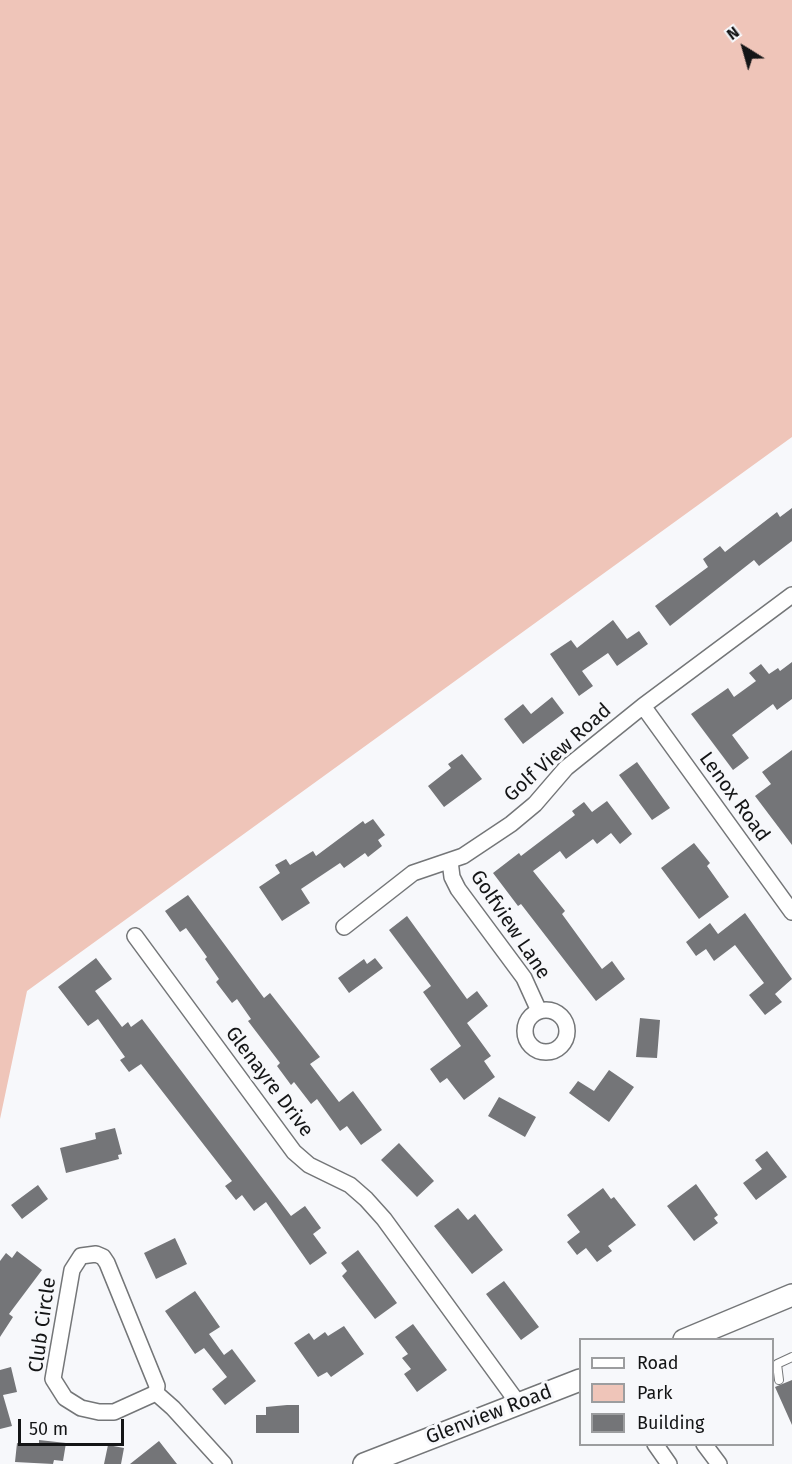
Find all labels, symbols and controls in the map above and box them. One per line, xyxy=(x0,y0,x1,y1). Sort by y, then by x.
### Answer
north arrow xyxy=(714,18,774,78)
text: N xyxy=(723,22,743,44)
street label: Golf View Road xyxy=(500,699,616,807)
street label: Lenox Road xyxy=(694,748,774,846)
street label: Golfview Lane xyxy=(465,866,555,984)
street label: Glenayre Drive xyxy=(220,1022,318,1142)
street label: Club Circle xyxy=(24,1276,62,1374)
legend xyxy=(579,1338,774,1446)
text: Road xyxy=(637,1352,679,1374)
street label: Glenview Road xyxy=(423,1380,555,1450)
text: Park xyxy=(637,1382,672,1404)
scale bar xyxy=(21,1407,128,1445)
text: Building xyxy=(637,1412,704,1434)
text: 50 m xyxy=(29,1418,68,1440)

